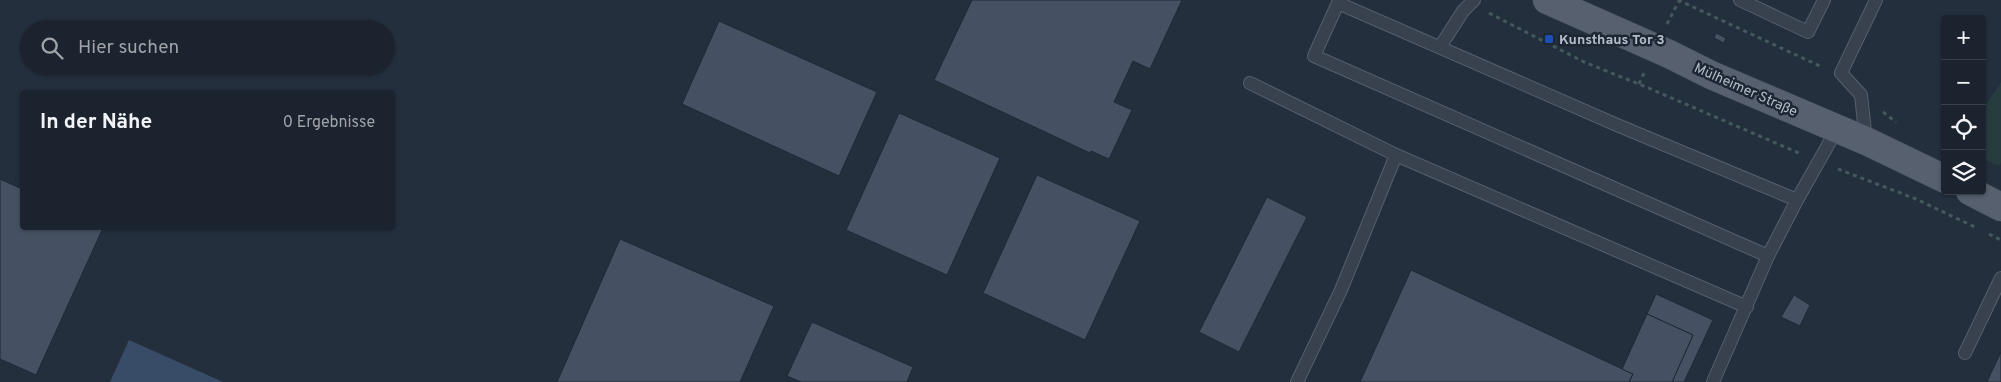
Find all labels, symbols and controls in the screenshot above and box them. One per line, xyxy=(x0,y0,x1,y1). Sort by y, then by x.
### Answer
map controls xyxy=(1941,15,1986,195)
button: + xyxy=(1941,15,1986,60)
search box xyxy=(20,20,395,75)
place label: Kunsthaus Tor 3 xyxy=(1559,32,1665,49)
marker: Kunsthaus Tor 3 xyxy=(1543,33,1555,45)
icon: search xyxy=(38,34,66,62)
text: Hier suchen xyxy=(78,36,179,60)
street label: Mülheimer Straße xyxy=(1691,60,1800,121)
button: − xyxy=(1941,60,1986,105)
button: locate xyxy=(1941,105,1986,150)
text: In der Nähe xyxy=(40,109,152,136)
text: 0 Ergebnisse xyxy=(283,113,375,133)
button: layers xyxy=(1941,150,1986,195)

